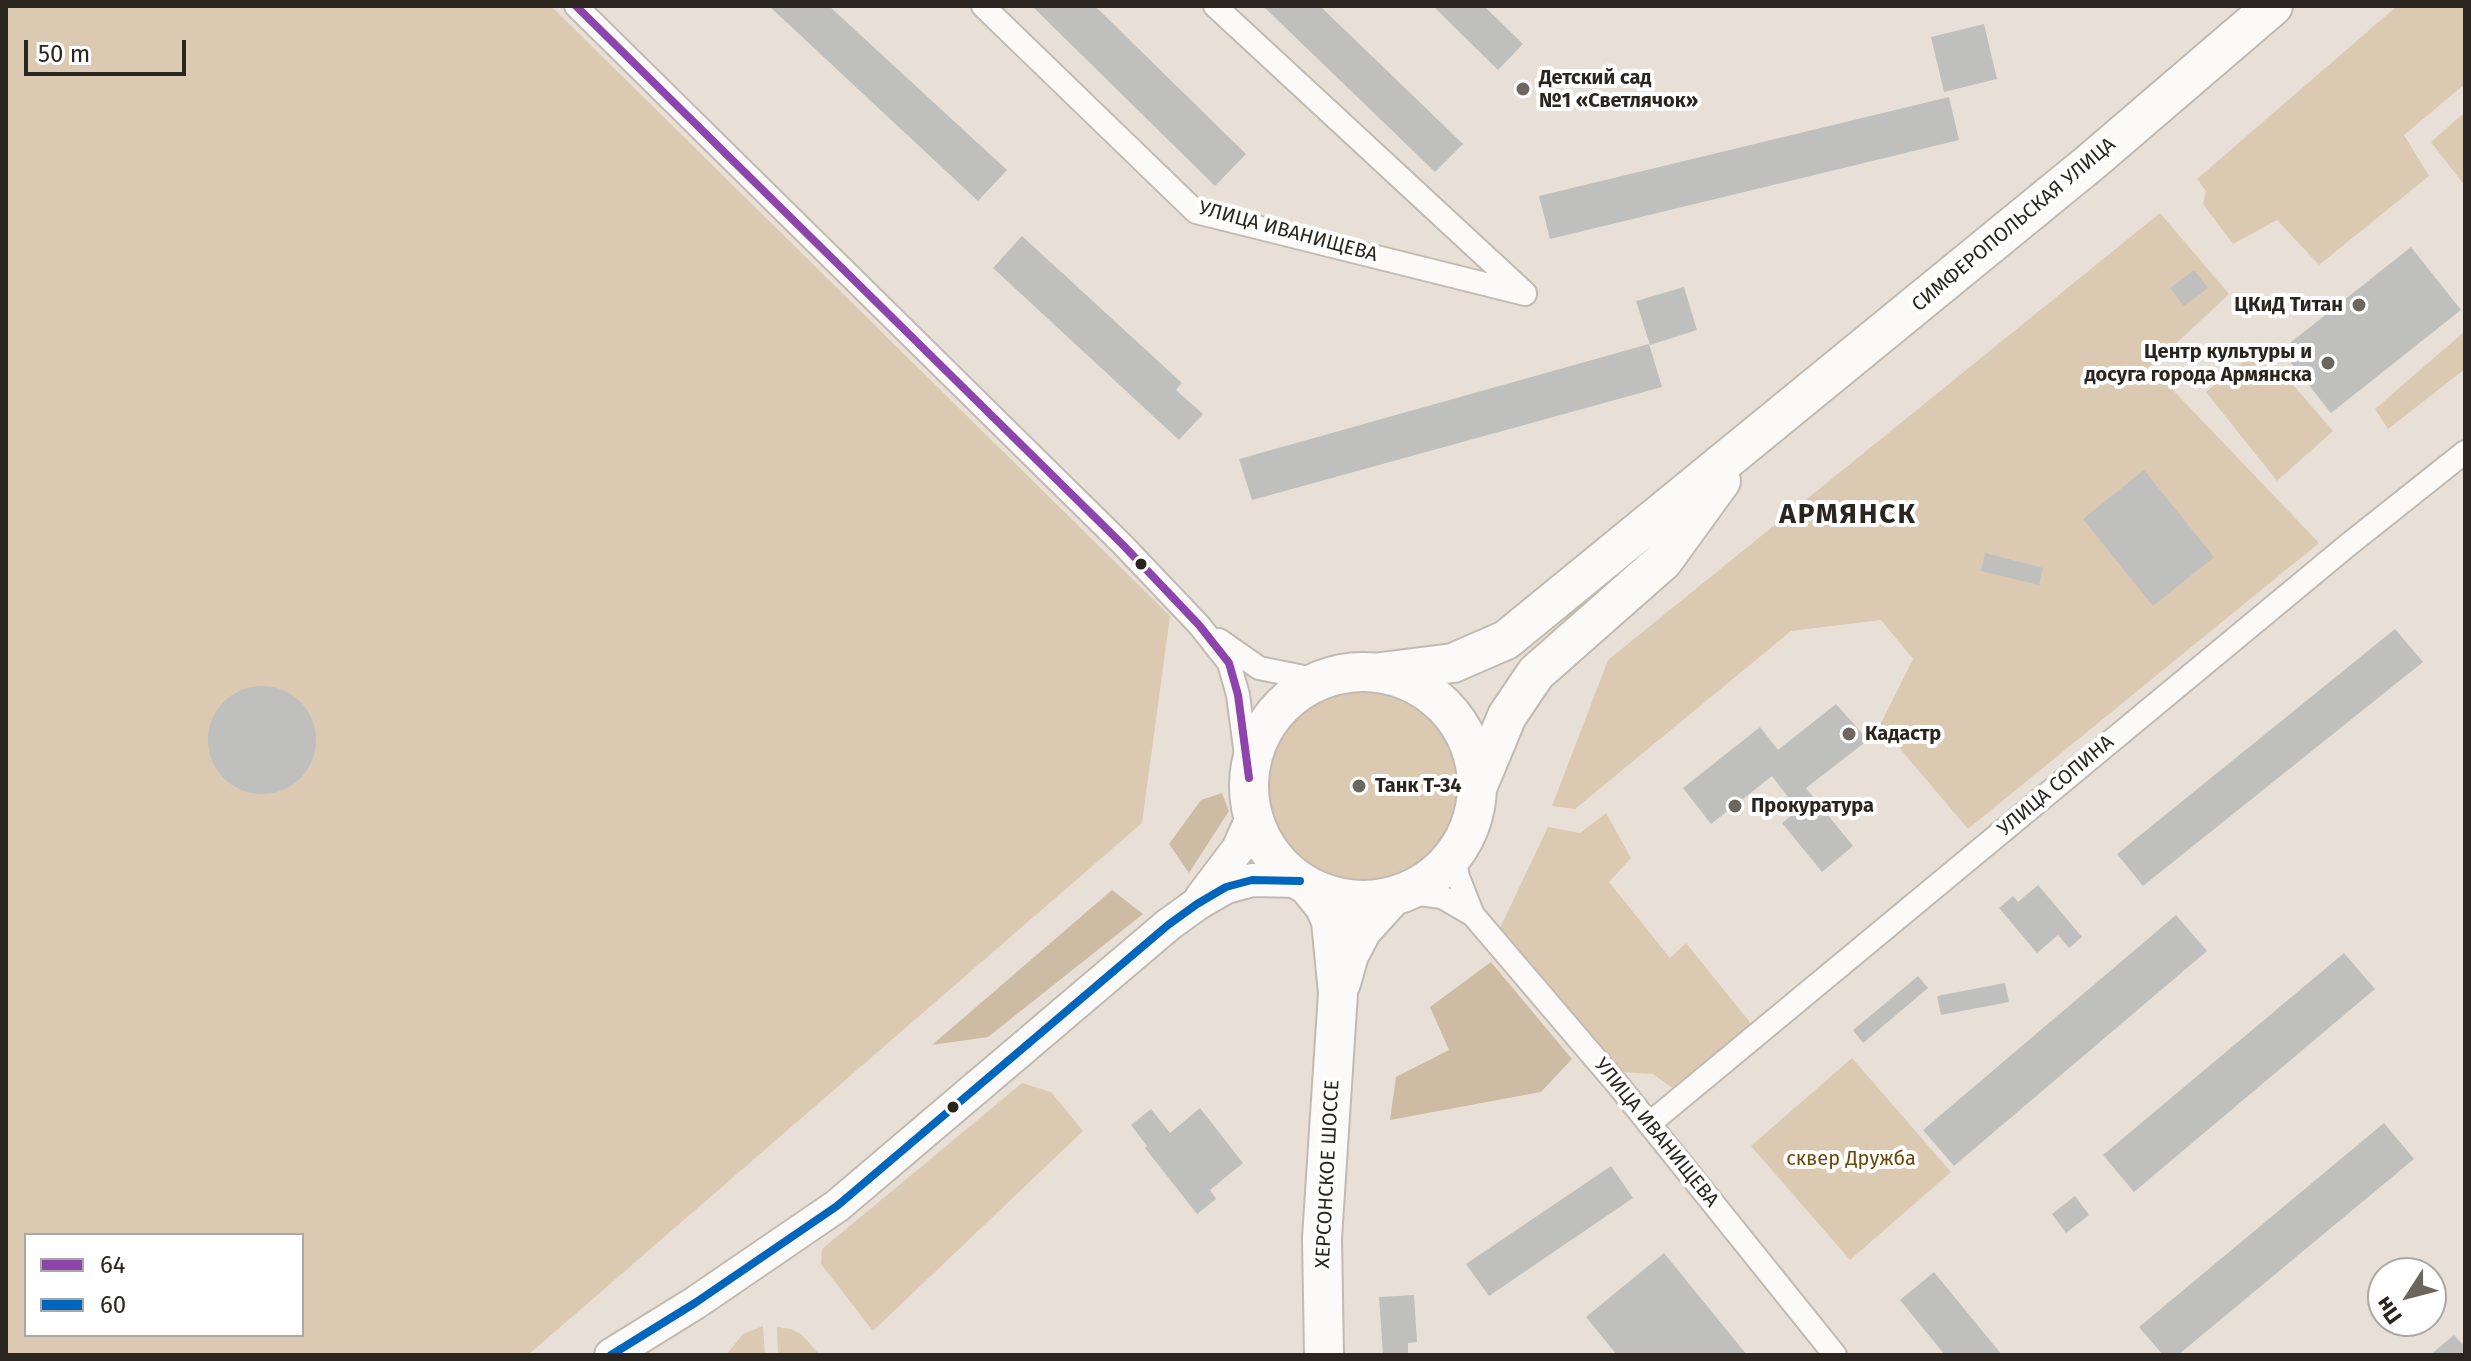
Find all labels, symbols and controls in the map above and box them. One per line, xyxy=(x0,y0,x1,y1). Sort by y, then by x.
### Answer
scale bar xyxy=(28,24,190,74)
text: 50 m xyxy=(38,40,90,68)
place label: Детский сад №1 «Светлячок» xyxy=(1539,66,1698,113)
marker: Детский сад №1 «Светлячок» xyxy=(1514,80,1532,98)
street label: СИМФЕРОПОЛЬСКАЯ УЛИЦА xyxy=(1907,133,2121,317)
street label: УЛИЦА ИВАНИЩЕВА xyxy=(1196,197,1380,267)
place label: ЦКиД Титан xyxy=(2234,293,2343,317)
marker: ЦКиД Титан xyxy=(2350,296,2368,314)
place label: Центр культуры и досуга города Армянска xyxy=(2085,340,2312,387)
marker: Центр культуры и досуга города Армянска xyxy=(2319,354,2337,372)
district label: АРМЯНСК xyxy=(1779,498,1917,532)
unlabelled marker xyxy=(1133,556,1149,572)
place label: Кадастр xyxy=(1865,722,1941,746)
marker: Кадастр xyxy=(1840,725,1858,743)
street label: УЛИЦА СОПИНА xyxy=(1993,730,2119,842)
place label: Танк Т-34 xyxy=(1375,774,1462,798)
marker: Танк Т-34 xyxy=(1350,777,1368,795)
place label: Прокуратура xyxy=(1751,794,1874,818)
marker: Прокуратура xyxy=(1726,797,1744,815)
street label: УЛИЦА ИВАНИЩЕВА xyxy=(1589,1054,1723,1212)
street label: ХЕРСОНСКОЕ ШОССЕ xyxy=(1311,1079,1345,1269)
unlabelled marker xyxy=(945,1099,961,1115)
park label: сквер Дружба xyxy=(1786,1147,1916,1171)
legend xyxy=(24,1233,304,1337)
text: 64 xyxy=(100,1251,126,1279)
north arrow xyxy=(2367,1257,2447,1337)
text: 60 xyxy=(100,1291,126,1319)
text: Пн xyxy=(2370,1291,2408,1329)

